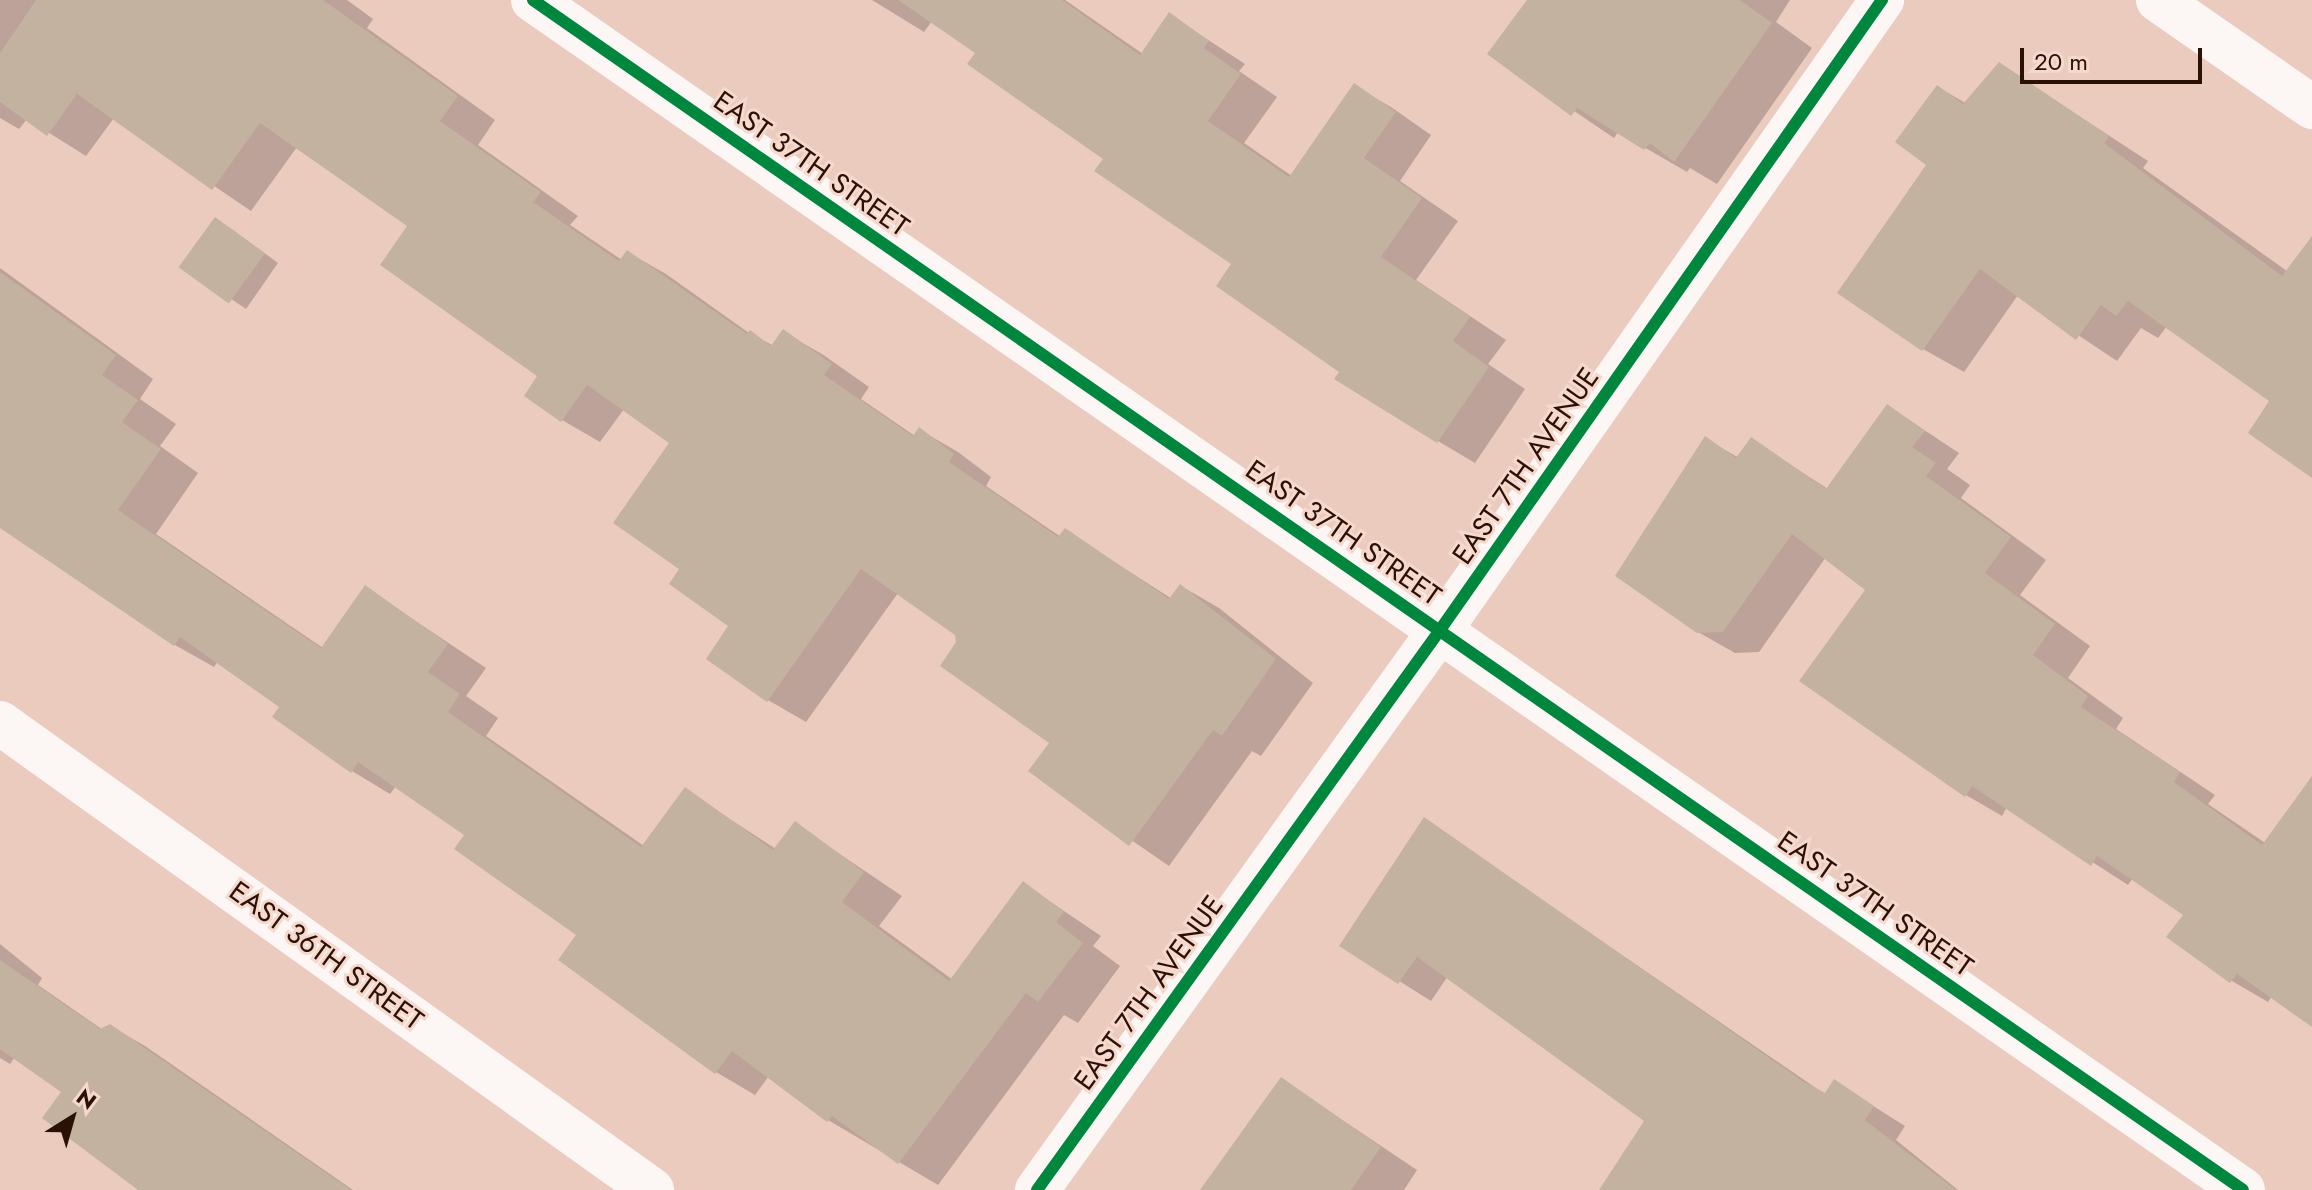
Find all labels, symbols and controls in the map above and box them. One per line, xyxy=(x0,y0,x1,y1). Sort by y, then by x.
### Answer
scale bar xyxy=(2024,32,2206,82)
text: 20 m xyxy=(2034,44,2088,79)
street label: EAST 37TH STREET xyxy=(707,84,915,244)
street label: EAST 7TH AVENUE xyxy=(1446,361,1606,571)
street label: EAST 37TH STREET xyxy=(1239,453,1447,613)
street label: EAST 37TH STREET xyxy=(1771,824,1979,984)
street label: EAST 36TH STREET xyxy=(223,874,429,1038)
street label: EAST 7TH AVENUE xyxy=(1067,889,1231,1097)
north arrow xyxy=(32,1078,112,1158)
text: N xyxy=(70,1081,103,1117)

